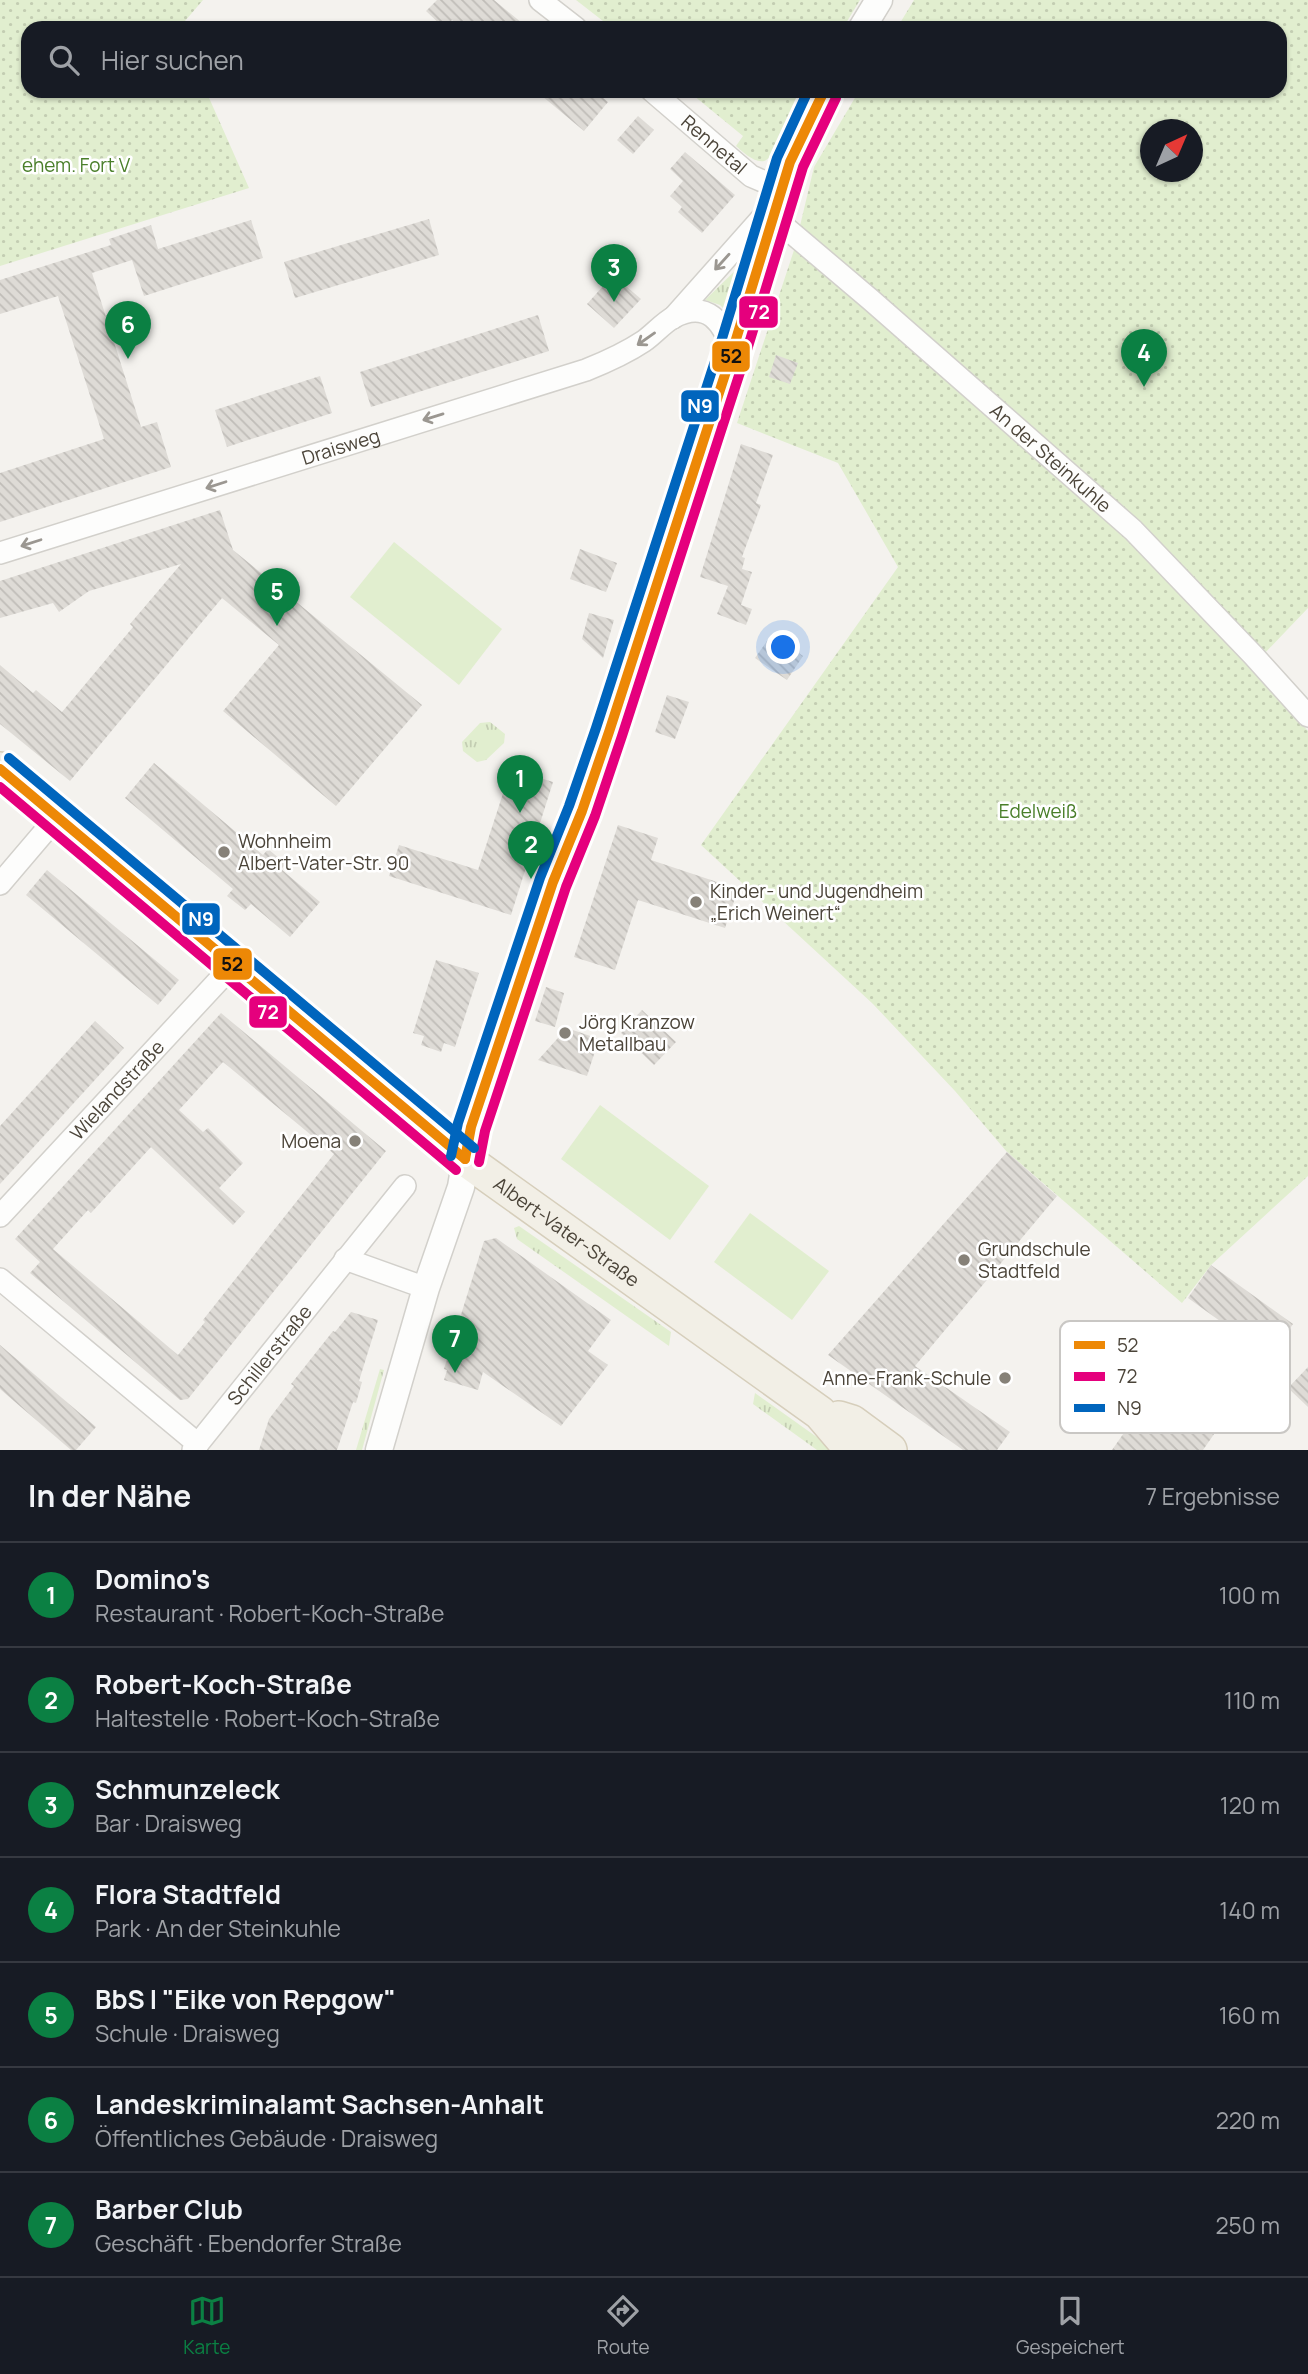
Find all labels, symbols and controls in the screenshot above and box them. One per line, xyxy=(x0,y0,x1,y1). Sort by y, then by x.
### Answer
search box xyxy=(21,21,1287,98)
icon: search xyxy=(45,41,83,79)
text: Hier suchen xyxy=(101,42,244,78)
street label: Rennetal xyxy=(676,109,753,180)
north arrow xyxy=(1140,119,1203,182)
park label: ehem. Fort V xyxy=(22,152,131,178)
pin: 3 xyxy=(591,244,637,302)
one-way arrow xyxy=(714,253,730,271)
line badge: 72 xyxy=(738,295,779,329)
text: 72 xyxy=(748,299,770,325)
pin: 6 xyxy=(105,301,151,359)
pin: 4 xyxy=(1121,329,1167,387)
one-way arrow xyxy=(637,332,656,346)
line badge: 52 xyxy=(711,340,751,373)
text: 52 xyxy=(720,343,742,369)
line badge: N9 xyxy=(680,389,720,423)
text: N9 xyxy=(687,393,713,419)
street label: An der Steinkuhle xyxy=(985,397,1117,518)
one-way arrow xyxy=(422,411,444,424)
street label: Draisweg xyxy=(299,422,383,471)
one-way arrow xyxy=(205,480,227,493)
one-way arrow xyxy=(21,538,43,551)
pin: 5 xyxy=(254,568,300,626)
your location xyxy=(766,630,800,664)
pin: 1 xyxy=(497,755,543,813)
park label: Edelweiß xyxy=(999,798,1077,824)
pin: 2 xyxy=(508,821,554,879)
place label: Wohnheim Albert-Vater-Str. 90 xyxy=(238,828,409,876)
marker: Wohnheim Albert-Vater-Str. 90 xyxy=(216,844,232,860)
place label: Kinder- und Jugendheim „Erich Weinert“ xyxy=(710,878,923,926)
marker: Kinder- und Jugendheim „Erich Weinert“ xyxy=(688,894,704,910)
line badge: N9 xyxy=(181,902,221,936)
text: N9 xyxy=(188,906,214,932)
line badge: 52 xyxy=(212,947,253,981)
text: 52 xyxy=(221,951,243,977)
line badge: 72 xyxy=(248,995,288,1029)
text: 72 xyxy=(257,999,279,1025)
place label: Jörg Kranzow Metallbau xyxy=(579,1009,695,1057)
marker: Jörg Kranzow Metallbau xyxy=(557,1025,573,1041)
street label: Wielandstraße xyxy=(64,1034,170,1146)
place label: Moena xyxy=(281,1128,341,1154)
marker: Moena xyxy=(347,1133,363,1149)
street label: Albert-Vater-Straße xyxy=(489,1171,645,1293)
place label: Grundschule Stadtfeld xyxy=(978,1236,1091,1284)
marker: Grundschule Stadtfeld xyxy=(956,1252,972,1268)
street label: Schillerstraße xyxy=(221,1299,318,1410)
pin: 7 xyxy=(432,1315,478,1373)
legend xyxy=(1060,1321,1290,1433)
text: 52 xyxy=(1117,1332,1138,1358)
text: 72 xyxy=(1117,1363,1137,1389)
place label: Anne-Frank-Schule xyxy=(822,1365,991,1391)
marker: Anne-Frank-Schule xyxy=(997,1370,1013,1386)
text: N9 xyxy=(1117,1395,1142,1421)
text: In der Nähe xyxy=(28,1475,191,1516)
text: 7 Ergebnisse xyxy=(1146,1480,1280,1512)
text: Domino's xyxy=(95,1561,210,1597)
text: 1 xyxy=(46,1579,56,1611)
text: 100 m xyxy=(1219,1579,1280,1611)
text: Restaurant · Robert-Koch-Straße xyxy=(95,1597,444,1629)
text: Robert-Koch-Straße xyxy=(95,1666,352,1702)
text: 2 xyxy=(44,1684,58,1716)
text: 110 m xyxy=(1224,1684,1280,1716)
text: Haltestelle · Robert-Koch-Straße xyxy=(95,1702,440,1734)
text: Schmunzeleck xyxy=(95,1771,280,1807)
text: 3 xyxy=(44,1789,58,1821)
text: 120 m xyxy=(1220,1789,1280,1821)
text: Bar · Draisweg xyxy=(95,1807,242,1839)
text: Flora Stadtfeld xyxy=(95,1876,281,1912)
text: 4 xyxy=(44,1894,58,1926)
text: 140 m xyxy=(1219,1894,1280,1926)
text: Park · An der Steinkuhle xyxy=(95,1912,341,1944)
text: BbS I "Eike von Repgow" xyxy=(95,1981,396,2017)
text: 5 xyxy=(44,1999,58,2031)
text: 160 m xyxy=(1219,1999,1280,2031)
text: Schule · Draisweg xyxy=(95,2017,280,2049)
text: Landeskriminalamt Sachsen-Anhalt xyxy=(95,2086,544,2122)
text: 6 xyxy=(44,2104,58,2136)
text: 220 m xyxy=(1216,2104,1280,2136)
text: Öffentliches Gebäude · Draisweg xyxy=(95,2122,438,2154)
text: Barber Club xyxy=(95,2191,243,2227)
text: 7 xyxy=(45,2209,57,2241)
text: 250 m xyxy=(1215,2209,1280,2241)
text: Geschäft · Ebendorfer Straße xyxy=(95,2227,402,2259)
tab: Karte xyxy=(183,2292,230,2360)
tab: Route xyxy=(597,2292,650,2360)
tab: Gespeichert xyxy=(1016,2292,1125,2360)

